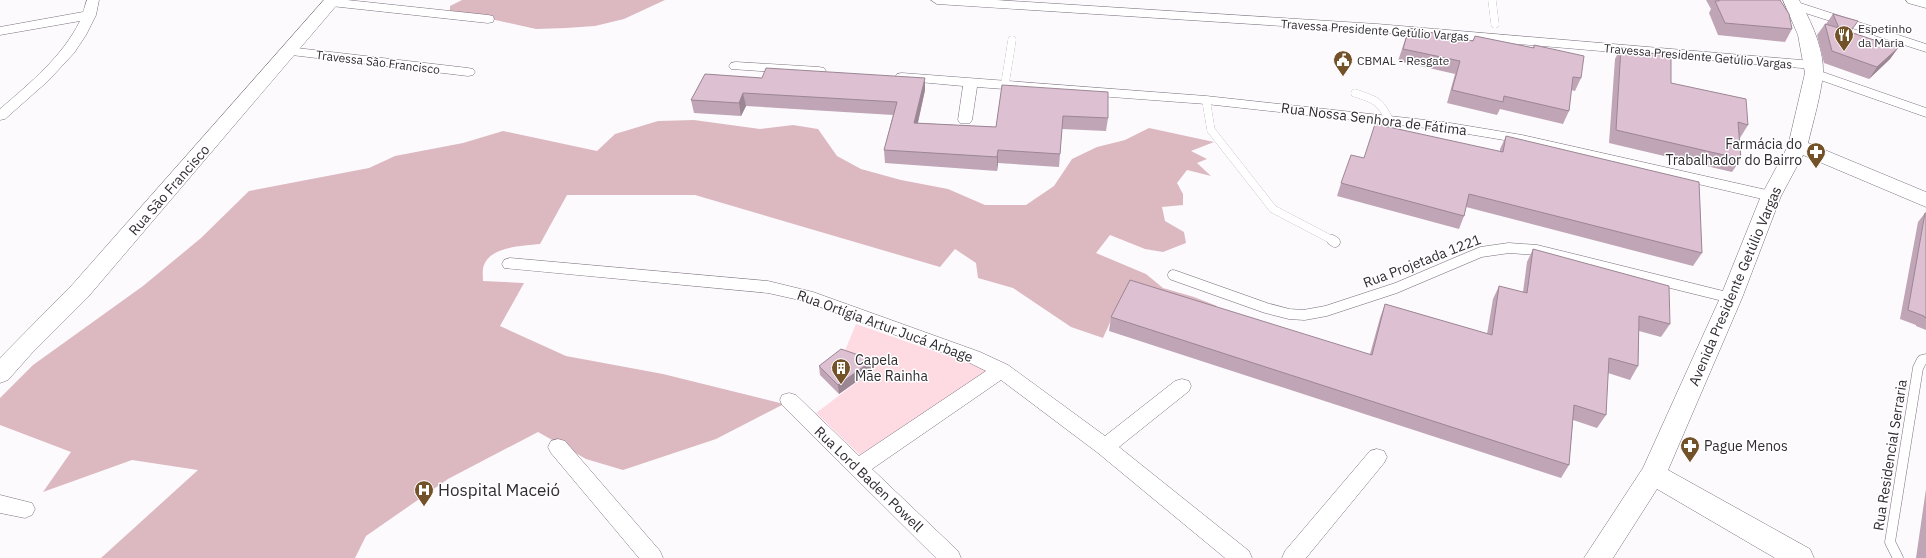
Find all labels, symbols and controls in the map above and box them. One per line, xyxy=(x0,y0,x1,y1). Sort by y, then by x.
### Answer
street label: Travessa Presidente Getúlio Vargas xyxy=(1280,16,1470,44)
place label: Espetinho da Maria xyxy=(1858,21,1912,50)
restaurant icon: Espetinho da Maria xyxy=(1833,24,1855,52)
street label: Travessa Presidente Getúlio Vargas xyxy=(1603,40,1793,72)
street label: Travessa São Francisco xyxy=(315,47,441,77)
public building icon: CBMAL - Resgate xyxy=(1332,49,1354,77)
place label: CBMAL - Resgate xyxy=(1357,53,1450,68)
street label: Rua Nossa Senhora de Fátima xyxy=(1280,99,1468,139)
place label: Farmácia do Trabalhador do Bairro xyxy=(1665,135,1802,169)
street label: Rua São Francisco xyxy=(125,141,214,239)
pharmacy icon: Farmácia do Trabalhador do Bairro xyxy=(1805,141,1827,169)
street label: Avenida Presidente Getúlio Vargas xyxy=(1685,183,1785,389)
street label: Rua Projetada 1221 xyxy=(1360,230,1484,292)
street label: Rua Ortígia Artur Jucá Arbage xyxy=(795,286,976,366)
place label: Capela Mãe Rainha xyxy=(855,351,929,385)
building icon: Capela Mãe Rainha xyxy=(830,357,852,385)
street label: Rua Residencial Serraria xyxy=(1869,378,1911,532)
street label: Rua Lord Baden Powell xyxy=(811,422,927,536)
pharmacy icon: Pague Menos xyxy=(1679,435,1701,463)
place label: Pague Menos xyxy=(1704,437,1788,455)
hospital icon: Hospital Maceió xyxy=(413,479,435,507)
place label: Hospital Maceió xyxy=(438,479,560,501)

